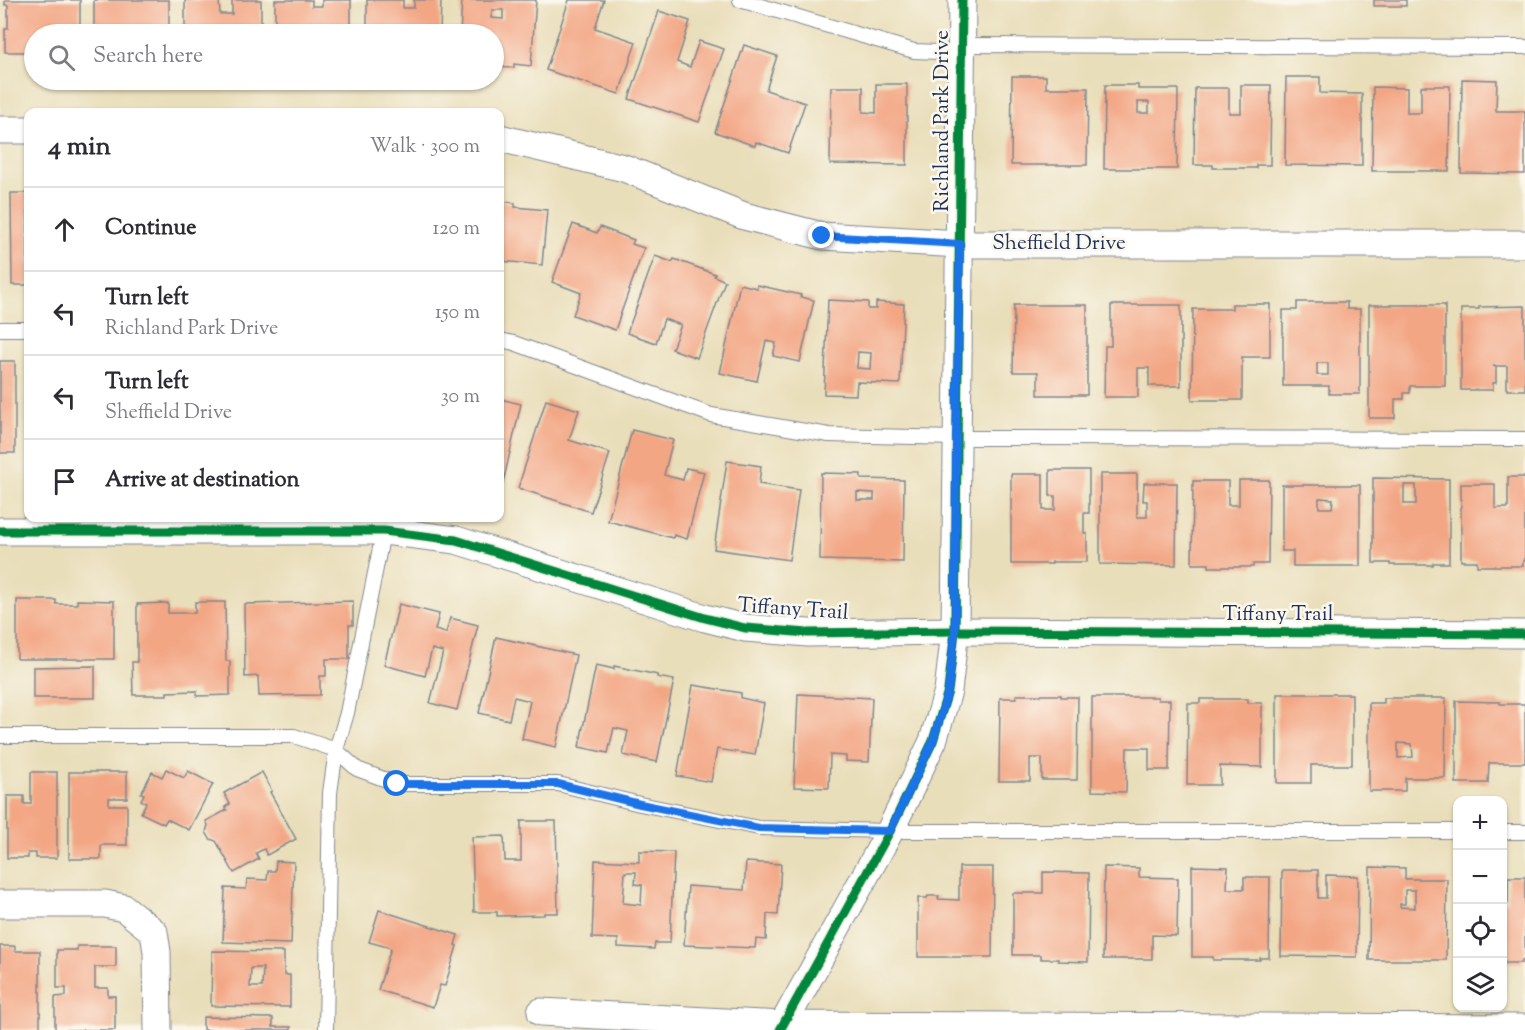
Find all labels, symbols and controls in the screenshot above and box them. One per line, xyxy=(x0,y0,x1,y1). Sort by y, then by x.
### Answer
search box xyxy=(24,24,504,90)
street label: Richland Park Drive xyxy=(928,30,958,212)
icon: search xyxy=(45,41,78,74)
text: Search here xyxy=(93,41,203,73)
text: 4 min xyxy=(48,129,111,166)
text: Walk · 300 m xyxy=(370,133,480,162)
icon: ahead xyxy=(48,213,81,246)
text: Continue xyxy=(105,213,196,245)
text: 120 m xyxy=(432,215,480,244)
route end xyxy=(808,222,834,248)
street label: Sheffield Drive xyxy=(992,229,1126,259)
text: Turn left xyxy=(105,283,188,315)
icon: left xyxy=(48,297,81,330)
text: 150 m xyxy=(435,299,480,328)
text: Richland Park Drive xyxy=(105,315,278,344)
text: Turn left xyxy=(105,367,188,399)
icon: left xyxy=(48,381,81,414)
text: 30 m xyxy=(441,383,480,412)
text: Sheffield Drive xyxy=(105,399,232,428)
icon: arrive xyxy=(48,465,81,498)
text: Arrive at destination xyxy=(105,465,300,497)
street label: Tiffany Trail xyxy=(737,591,850,629)
street label: Tiffany Trail xyxy=(1222,600,1334,630)
route start xyxy=(383,770,409,796)
map controls xyxy=(1453,796,1507,1012)
button: + xyxy=(1453,796,1507,850)
button: − xyxy=(1453,850,1507,904)
button: locate xyxy=(1453,904,1507,958)
button: layers xyxy=(1453,958,1507,1012)

